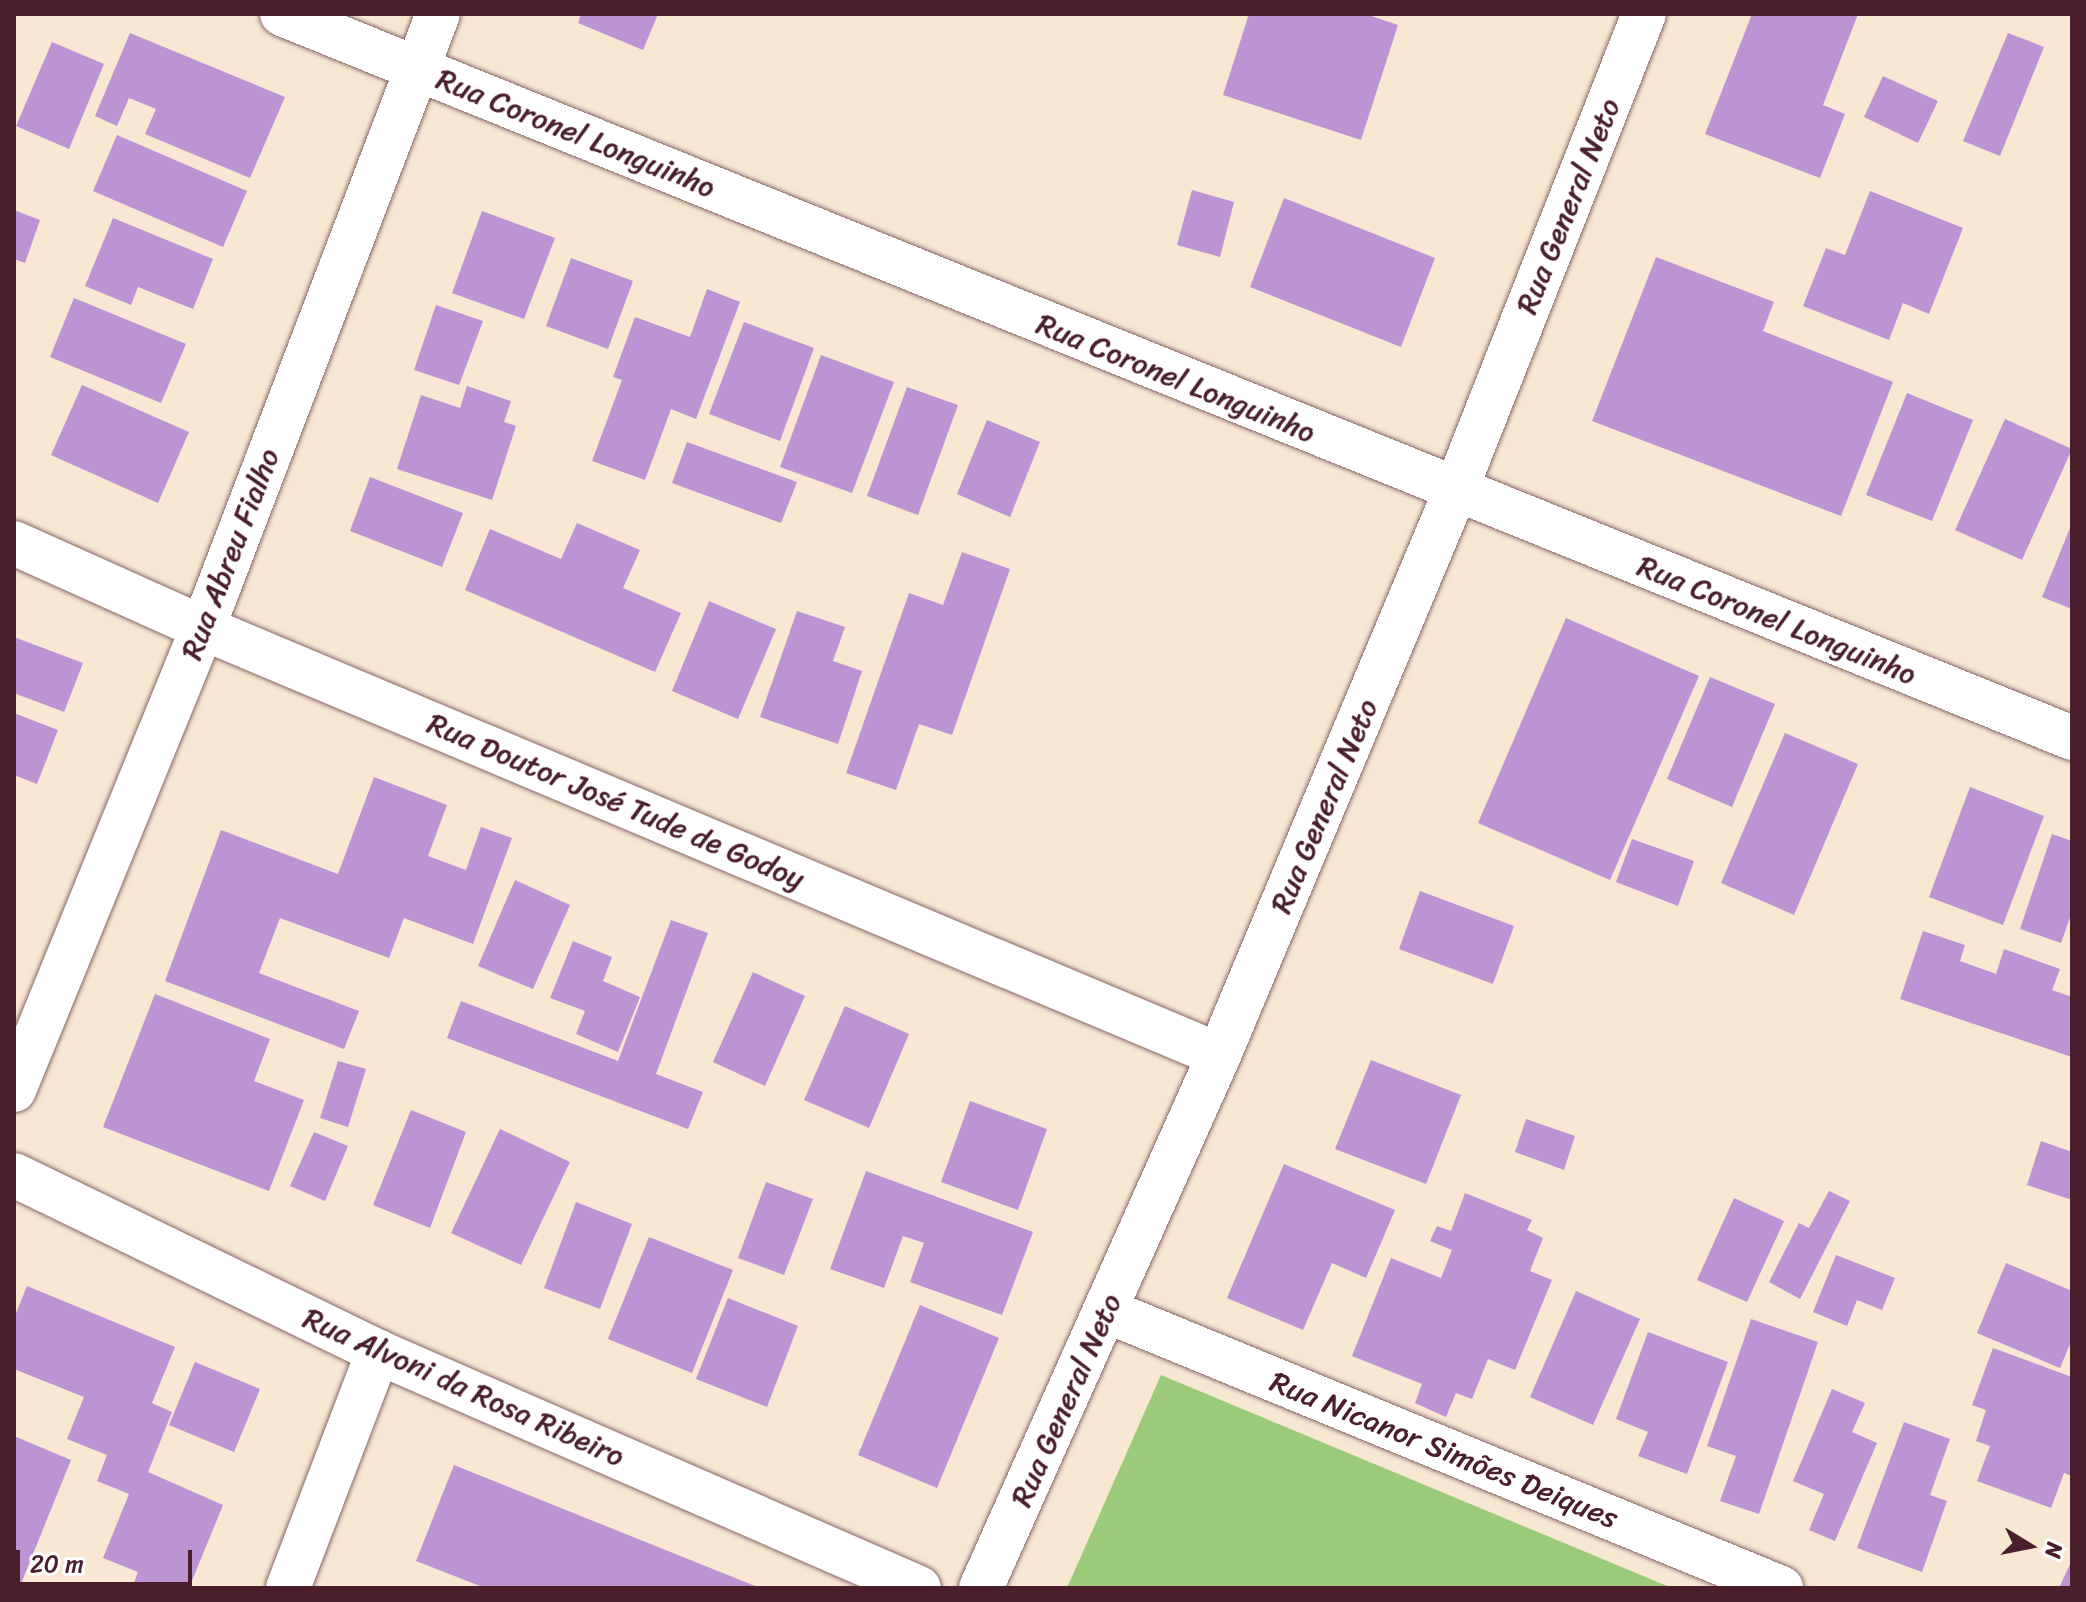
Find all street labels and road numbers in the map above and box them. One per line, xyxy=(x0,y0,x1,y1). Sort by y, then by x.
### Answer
street label: Rua Coronel Longuinho xyxy=(431,61,721,205)
street label: Rua General Neto xyxy=(1508,92,1628,320)
street label: Rua Coronel Longuinho xyxy=(1031,306,1321,450)
street label: Rua Abreu Fialho xyxy=(173,443,287,665)
street label: Rua Coronel Longuinho xyxy=(1632,548,1922,692)
street label: Rua General Neto xyxy=(1262,693,1386,919)
street label: Rua Doutor José Tude de Godoy xyxy=(421,704,811,898)
street label: Rua General Neto xyxy=(1003,1287,1129,1513)
street label: Rua Alvoni da Rosa Ribeiro xyxy=(297,1299,631,1475)
street label: Rua Nicanor Simões Deiques xyxy=(1265,1364,1623,1536)

